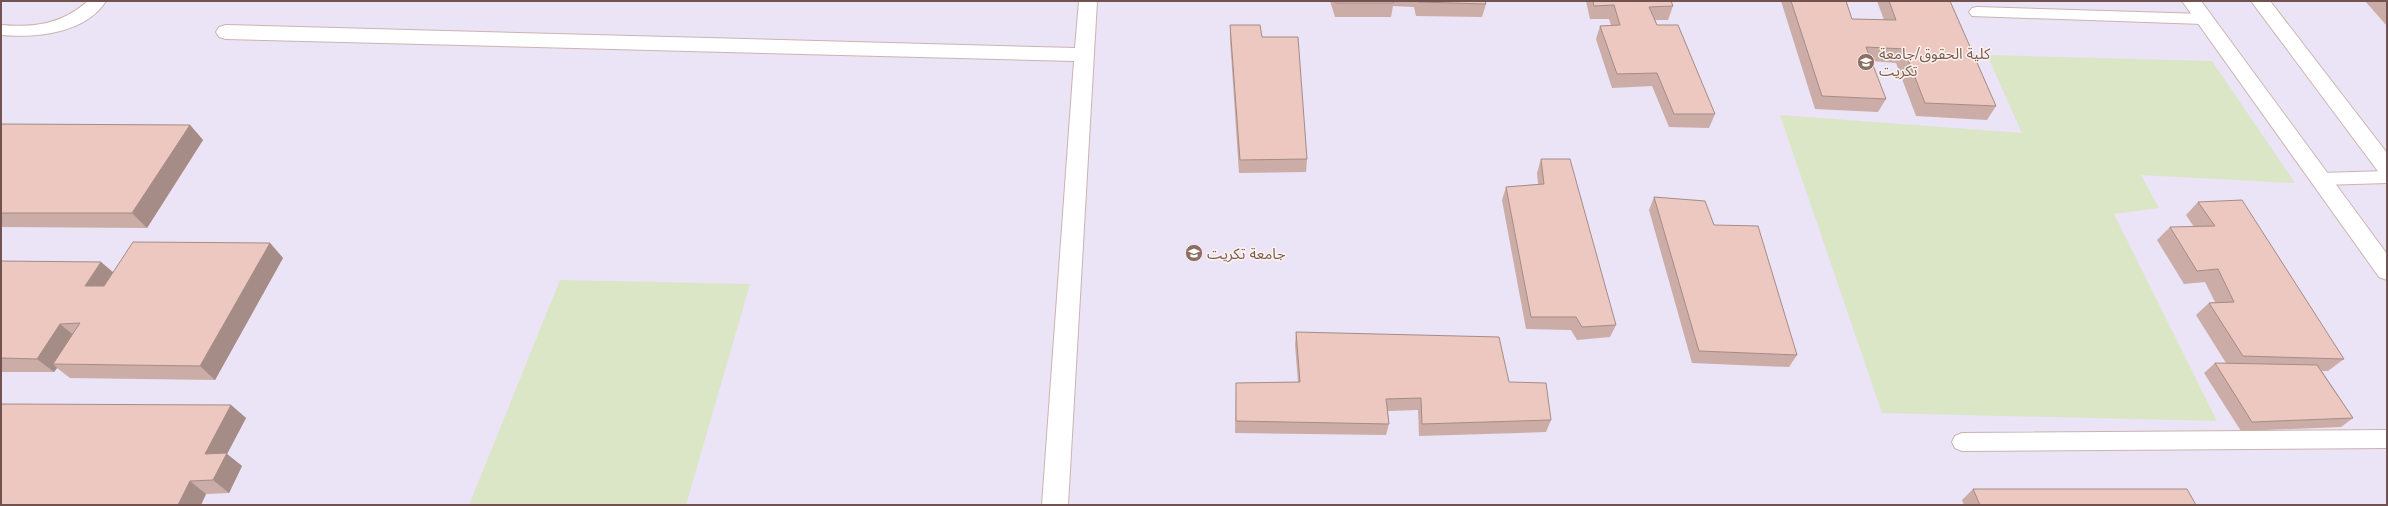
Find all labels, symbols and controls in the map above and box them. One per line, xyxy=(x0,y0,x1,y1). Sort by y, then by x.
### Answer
place label: كلية الحقوق/جامعة تكريت xyxy=(1879,44,1991,80)
school or university icon: كلية الحقوق/جامعة تكريت xyxy=(1856,52,1876,72)
school or university icon: جامعة تكريت xyxy=(1184,243,1204,263)
place label: جامعة تكريت xyxy=(1207,244,1286,263)

